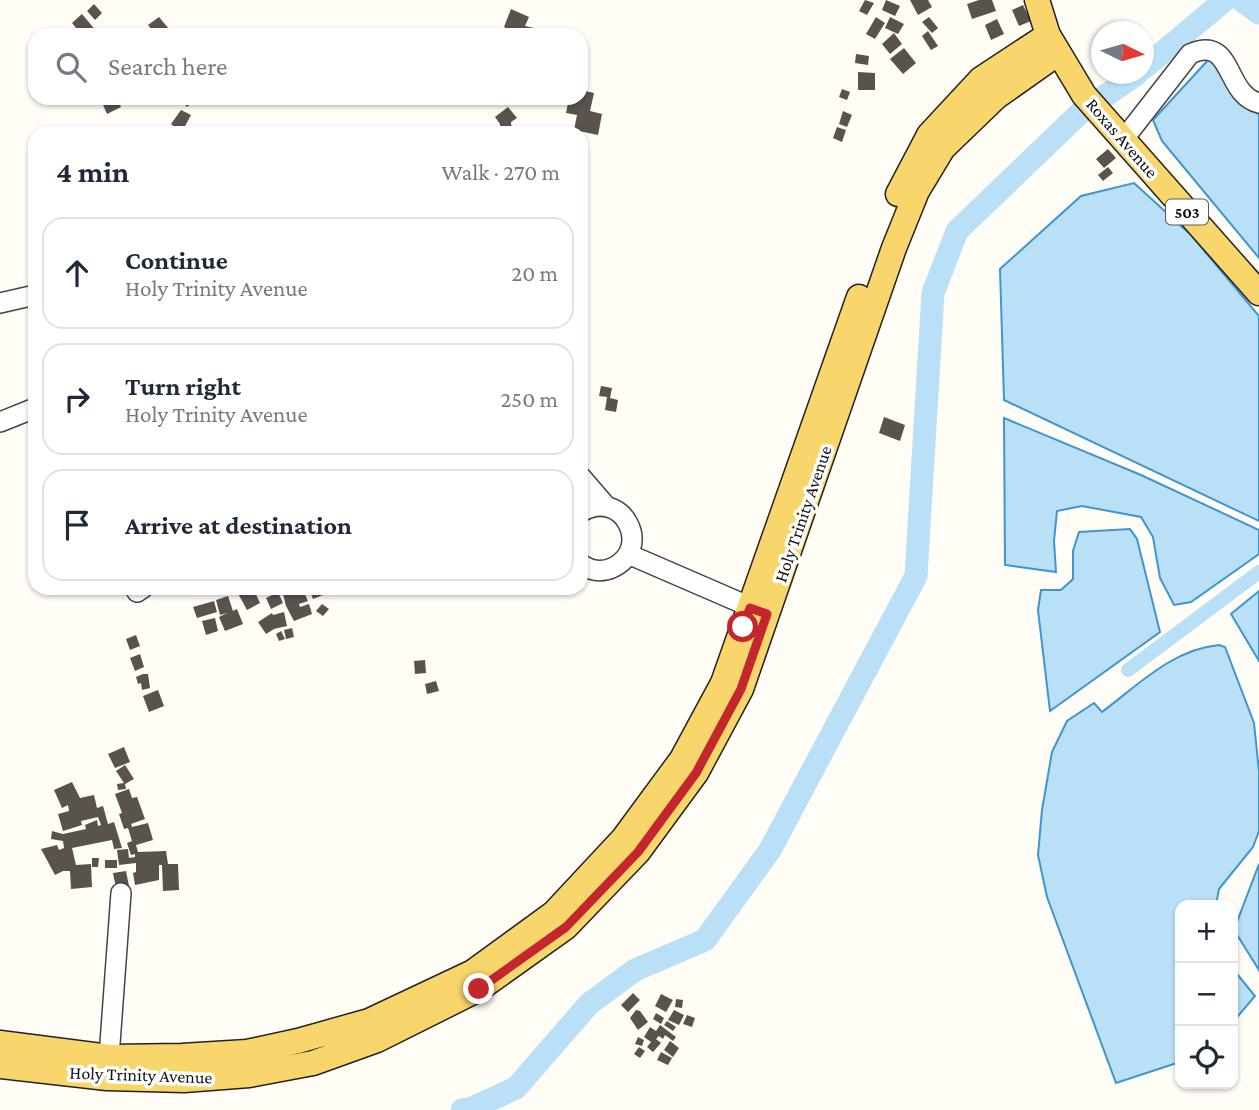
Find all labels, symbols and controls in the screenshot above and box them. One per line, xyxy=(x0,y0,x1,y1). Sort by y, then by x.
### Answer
north arrow xyxy=(1091,21,1154,84)
search box xyxy=(28,28,588,105)
icon: search xyxy=(52,48,90,86)
text: Search here xyxy=(108,52,227,81)
street label: Roxas Avenue xyxy=(1082,94,1162,182)
text: 4 min xyxy=(56,155,129,188)
text: Walk · 270 m xyxy=(441,159,560,185)
road number: 503 xyxy=(1166,200,1208,224)
text: Continue xyxy=(125,246,228,275)
icon: ahead xyxy=(58,254,96,292)
text: 20 m xyxy=(511,260,558,286)
text: Holy Trinity Avenue xyxy=(125,275,308,301)
text: Turn right xyxy=(125,372,241,401)
icon: right xyxy=(58,380,96,418)
text: 250 m xyxy=(500,386,558,412)
text: Holy Trinity Avenue xyxy=(125,401,308,427)
street label: Holy Trinity Avenue xyxy=(770,443,836,585)
icon: arrive xyxy=(58,506,96,544)
text: Arrive at destination xyxy=(125,511,352,540)
route start xyxy=(727,611,758,642)
map controls xyxy=(1175,900,1238,1089)
button: + xyxy=(1175,900,1238,963)
button: − xyxy=(1175,963,1238,1026)
route end xyxy=(463,973,494,1004)
button: locate xyxy=(1175,1026,1238,1089)
street label: Holy Trinity Avenue xyxy=(69,1063,213,1087)

